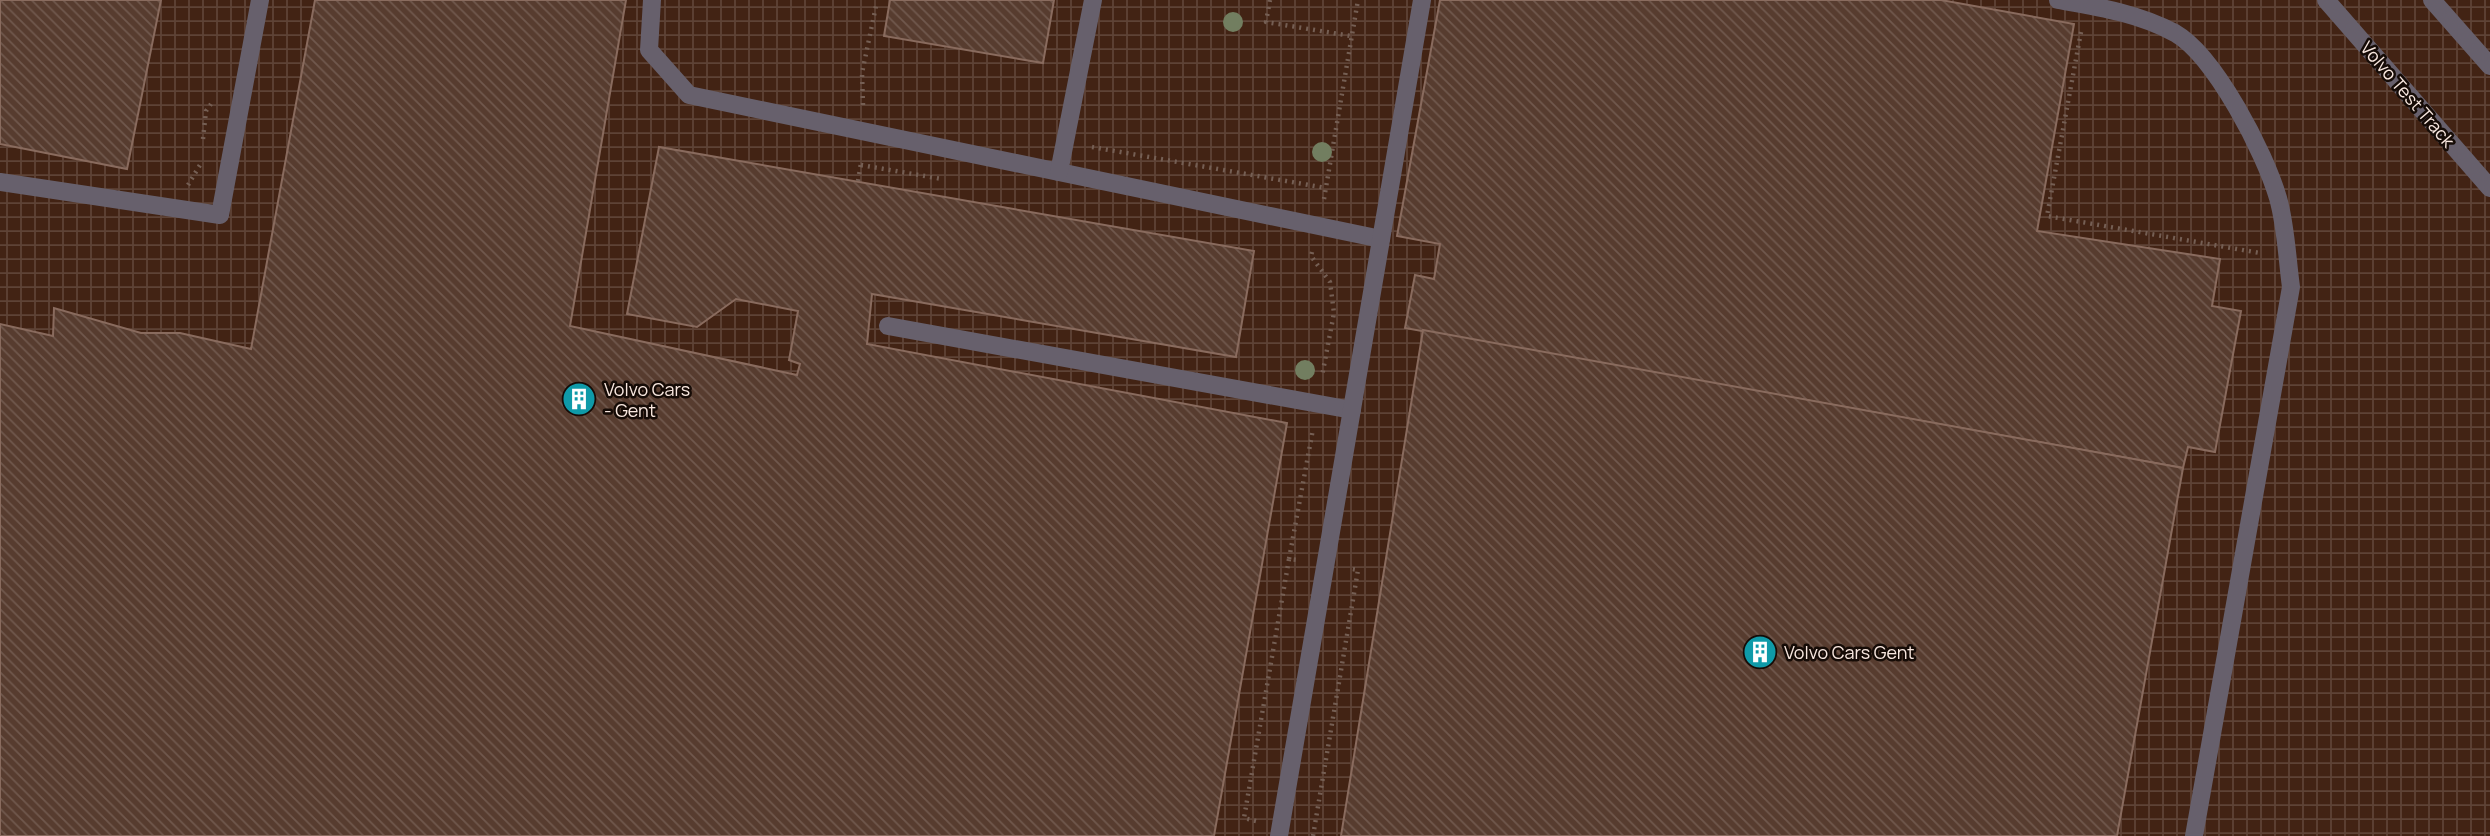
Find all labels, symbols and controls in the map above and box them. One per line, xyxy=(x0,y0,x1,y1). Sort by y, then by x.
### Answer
street label: Volvo Test Track xyxy=(2355,36,2461,153)
place label: Volvo Cars - Gent xyxy=(604,377,690,422)
building icon: Volvo Cars - Gent xyxy=(560,380,598,418)
building icon: Volvo Cars Gent xyxy=(1741,633,1779,671)
place label: Volvo Cars Gent xyxy=(1784,640,1915,664)

